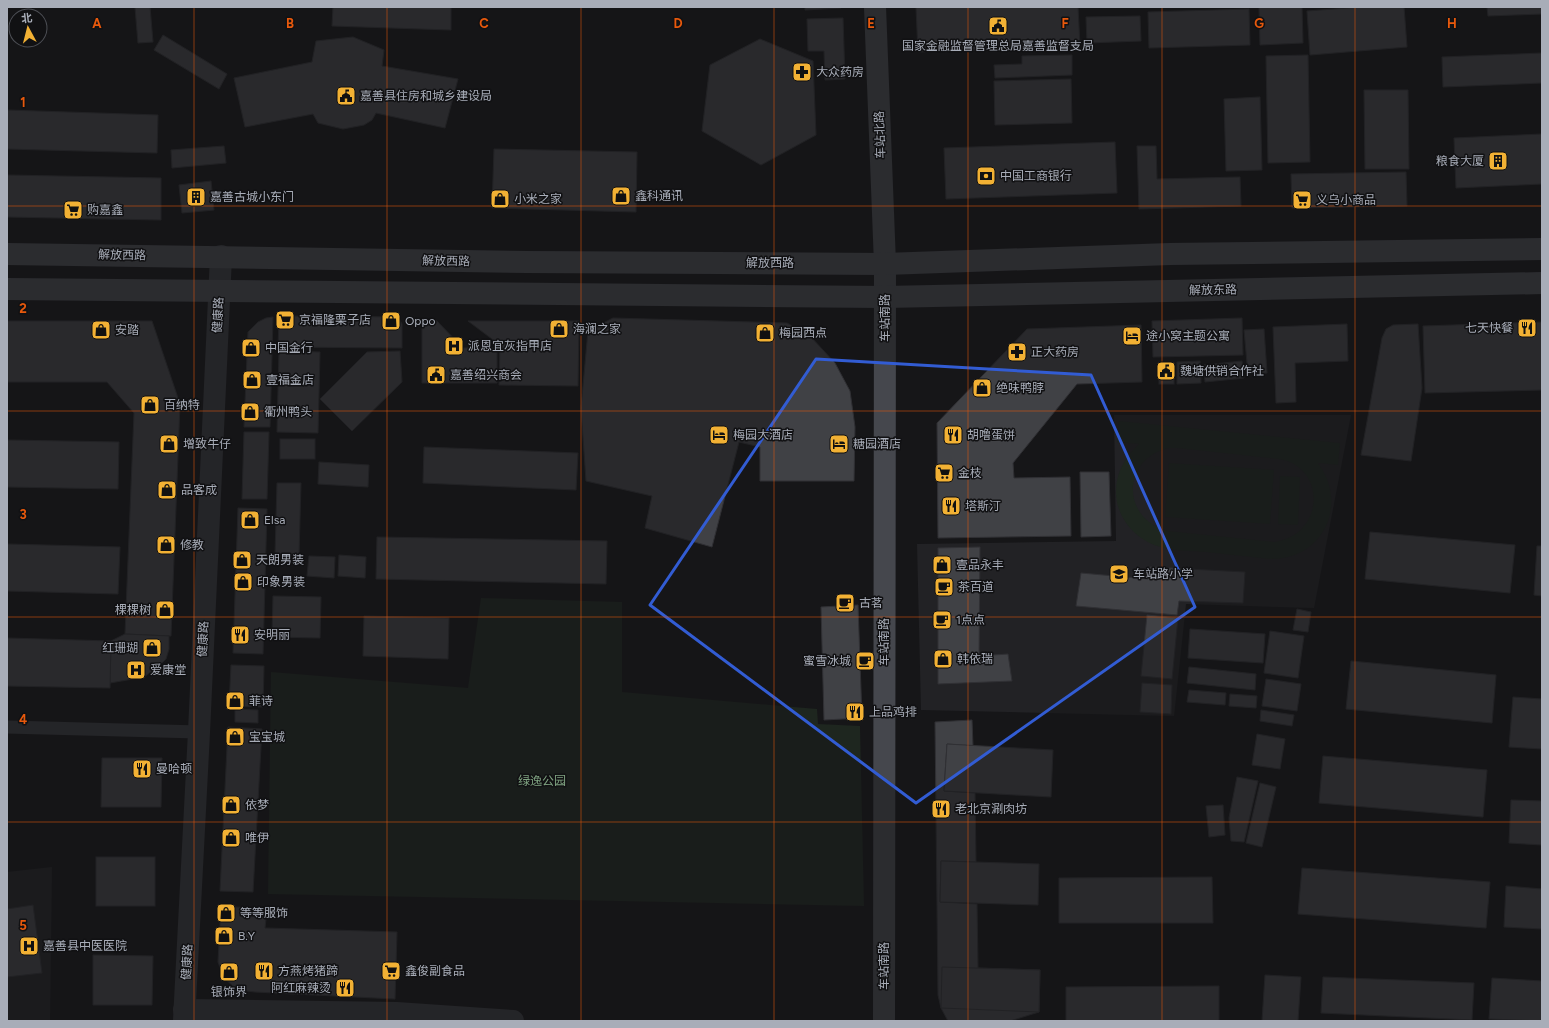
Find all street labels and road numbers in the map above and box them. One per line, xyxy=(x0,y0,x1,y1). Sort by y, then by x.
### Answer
street label: 车站北路 xyxy=(872,111,888,159)
street label: 解放西路 xyxy=(98,248,146,262)
street label: 解放西路 xyxy=(422,254,470,268)
street label: 解放西路 xyxy=(746,256,794,270)
street label: 解放东路 xyxy=(1189,283,1237,297)
street label: 车站南路 xyxy=(878,294,892,342)
street label: 健康路 xyxy=(210,297,226,333)
street label: 车站南路 xyxy=(877,618,891,666)
street label: 健康路 xyxy=(195,621,211,657)
street label: 车站南路 xyxy=(877,942,891,990)
street label: 健康路 xyxy=(179,944,195,980)

